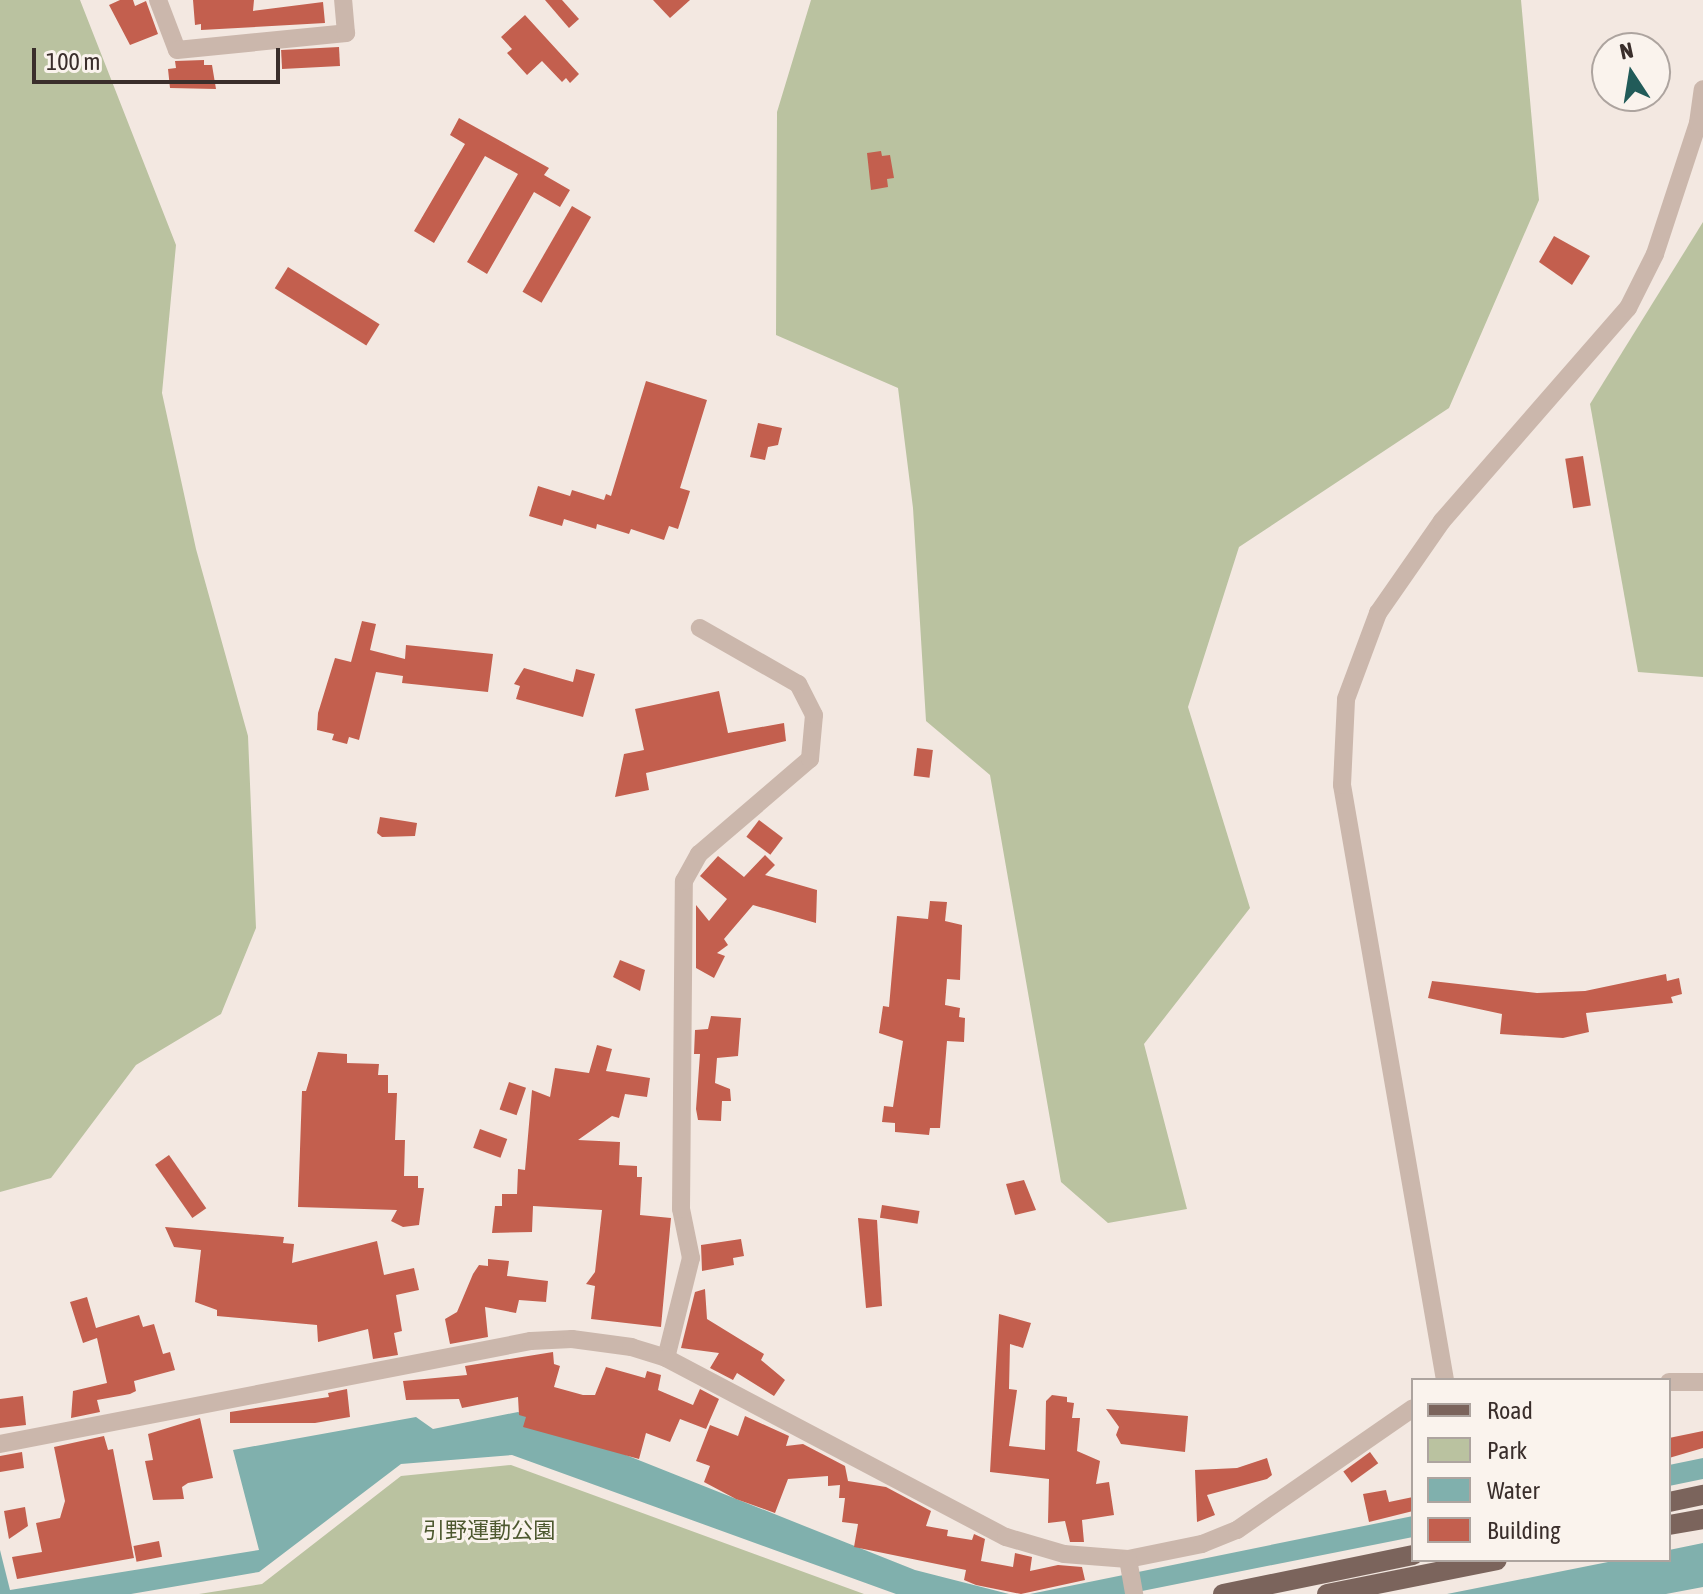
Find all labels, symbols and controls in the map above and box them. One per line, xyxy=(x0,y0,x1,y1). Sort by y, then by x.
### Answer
scale bar xyxy=(36,32,284,82)
north arrow xyxy=(1591,32,1671,112)
text: N xyxy=(1617,36,1635,65)
text: 100 m xyxy=(46,48,100,75)
legend xyxy=(1411,1378,1671,1562)
text: Road xyxy=(1487,1397,1533,1424)
text: Park xyxy=(1487,1437,1527,1464)
text: Water xyxy=(1487,1477,1540,1504)
text: Building xyxy=(1487,1517,1560,1544)
park label: 引野運動公園 xyxy=(423,1518,555,1544)

